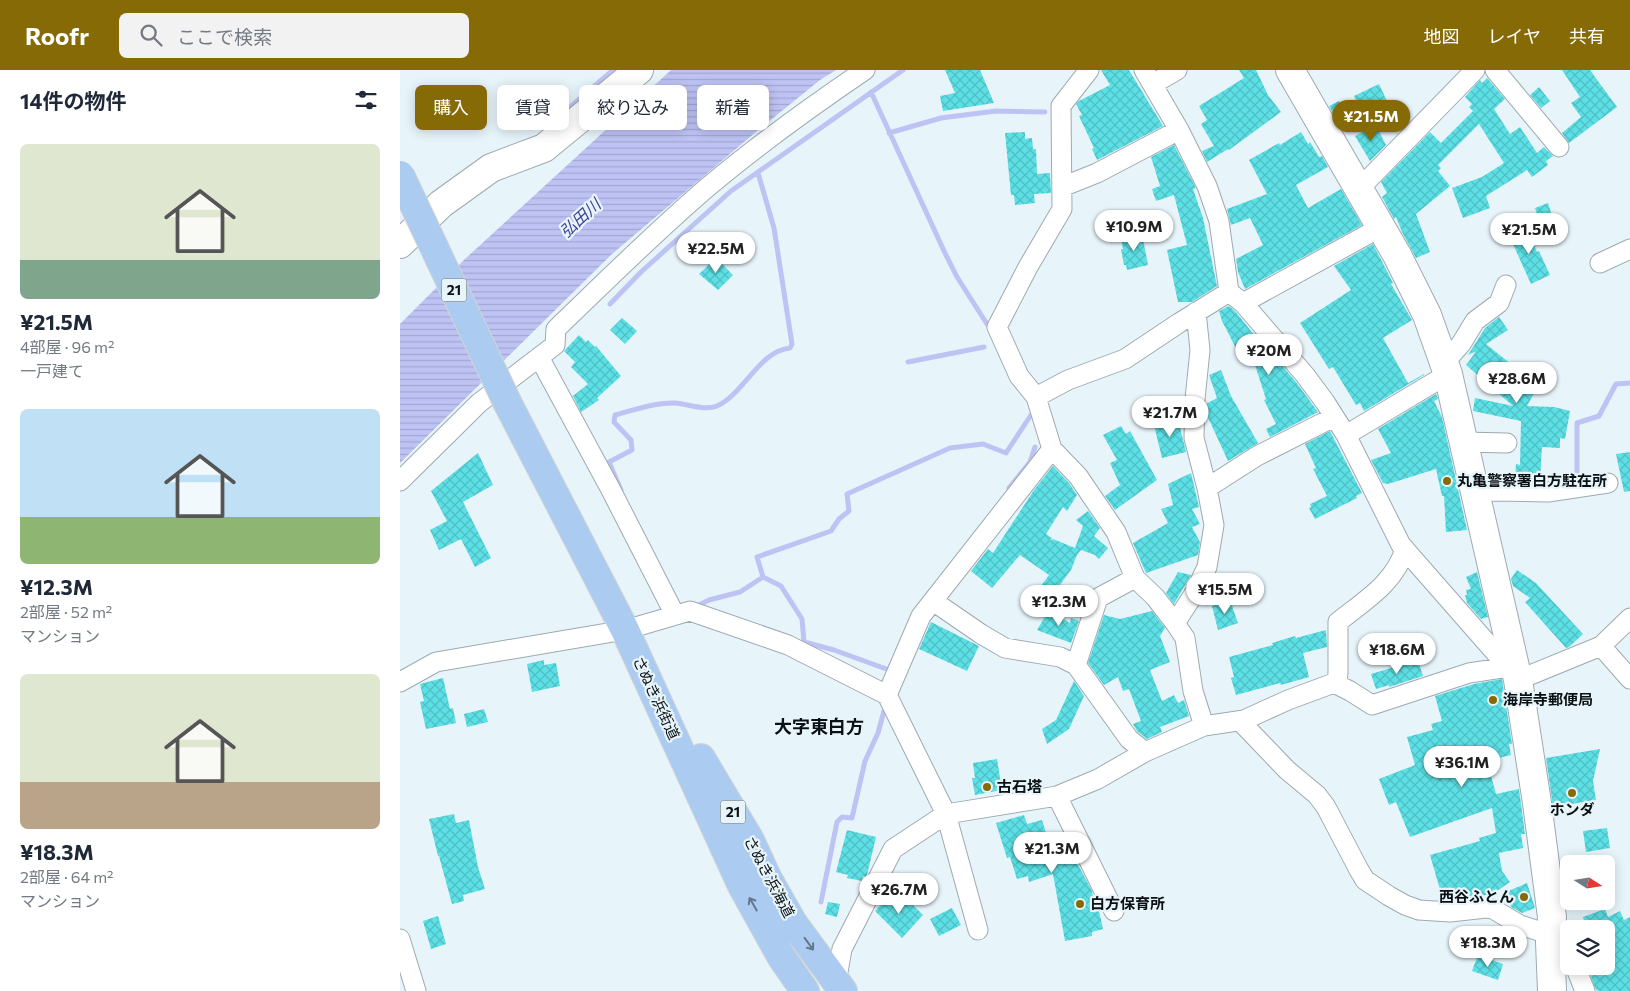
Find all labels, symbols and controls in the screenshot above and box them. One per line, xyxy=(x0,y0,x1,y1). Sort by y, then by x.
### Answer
search box xyxy=(119,13,469,58)
text: Roofr xyxy=(25,21,89,50)
icon: search xyxy=(137,21,165,49)
text: ここで検索 xyxy=(177,25,272,48)
text: 地図 xyxy=(1424,25,1460,47)
text: レイヤ xyxy=(1488,25,1541,47)
text: 共有 xyxy=(1569,25,1605,47)
chip: 購入 xyxy=(415,85,487,130)
chip: 賃貸 xyxy=(497,85,569,130)
chip: 絞り込み xyxy=(579,85,687,130)
chip: 新着 xyxy=(697,85,769,130)
icon: filters xyxy=(352,86,380,114)
text: 14件の物件 xyxy=(20,88,126,113)
pin: ¥21.5M xyxy=(1330,100,1412,142)
text: ¥21.5M xyxy=(1343,106,1399,125)
icon: home xyxy=(155,176,245,266)
water label: 弘田川 xyxy=(555,193,605,241)
pin: ¥10.9M xyxy=(1093,210,1175,252)
pin: ¥21.5M xyxy=(1488,212,1570,255)
text: ¥10.9M xyxy=(1105,216,1163,235)
text: ¥21.5M xyxy=(1501,219,1557,238)
pin: ¥22.5M xyxy=(675,232,757,274)
text: ¥22.5M xyxy=(687,238,745,257)
road number: 21 xyxy=(442,278,466,302)
text: ¥21.5M xyxy=(20,309,93,334)
pin: ¥20M xyxy=(1239,334,1299,376)
text: 4部屋 · 96 m² xyxy=(20,337,114,356)
text: ¥20M xyxy=(1246,340,1292,359)
text: 一戸建て xyxy=(20,361,84,380)
pin: ¥28.6M xyxy=(1476,362,1558,404)
text: ¥28.6M xyxy=(1488,368,1546,387)
pin: ¥21.7M xyxy=(1129,396,1211,438)
text: ¥21.7M xyxy=(1143,402,1197,421)
icon: home xyxy=(155,441,245,531)
place label: 丸亀警察署白方駐在所 xyxy=(1457,471,1607,489)
marker: 丸亀警察署白方駐在所 xyxy=(1441,475,1453,487)
pin: ¥15.5M xyxy=(1184,572,1266,615)
text: ¥12.3M xyxy=(20,574,93,599)
text: ¥15.5M xyxy=(1197,579,1253,598)
pin: ¥12.3M xyxy=(1018,584,1100,627)
text: ¥12.3M xyxy=(1031,591,1087,610)
text: 2部屋 · 52 m² xyxy=(20,602,112,621)
text: マンション xyxy=(20,626,100,645)
pin: ¥18.6M xyxy=(1356,632,1438,675)
text: ¥18.6M xyxy=(1369,639,1425,658)
street label: さぬき浜街道 xyxy=(630,653,684,742)
place label: 海岸寺郵便局 xyxy=(1503,690,1593,708)
marker: 海岸寺郵便局 xyxy=(1487,694,1499,706)
icon: home xyxy=(155,706,245,796)
district label: 大字東白方 xyxy=(774,715,864,737)
pin: ¥36.1M xyxy=(1421,746,1503,788)
text: ¥36.1M xyxy=(1435,752,1489,771)
place label: 古石塔 xyxy=(997,777,1042,795)
marker: 古石塔 xyxy=(981,781,993,793)
marker: ホンダ xyxy=(1566,787,1578,799)
road number: 21 xyxy=(720,800,746,824)
place label: ホンダ xyxy=(1549,800,1595,818)
pin: ¥21.3M xyxy=(1011,832,1093,874)
street label: さぬき浜海道 xyxy=(741,833,799,920)
text: ¥21.3M xyxy=(1024,838,1080,857)
text: ¥18.3M xyxy=(20,839,94,864)
north arrow xyxy=(1560,855,1615,910)
map controls xyxy=(1560,855,1615,975)
text: 2部屋 · 64 m² xyxy=(20,867,114,886)
pin: ¥26.7M xyxy=(858,872,940,915)
text: ¥26.7M xyxy=(870,879,928,898)
place label: 西谷ふとん xyxy=(1439,887,1514,905)
text: マンション xyxy=(20,891,100,910)
marker: 西谷ふとん xyxy=(1518,891,1530,903)
place label: 白方保育所 xyxy=(1090,894,1165,912)
one-way arrow xyxy=(747,898,757,912)
marker: 白方保育所 xyxy=(1074,898,1086,910)
button: layers xyxy=(1560,920,1615,975)
pin: ¥18.3M xyxy=(1447,926,1529,968)
text: ¥18.3M xyxy=(1460,932,1516,951)
one-way arrow xyxy=(804,937,814,951)

